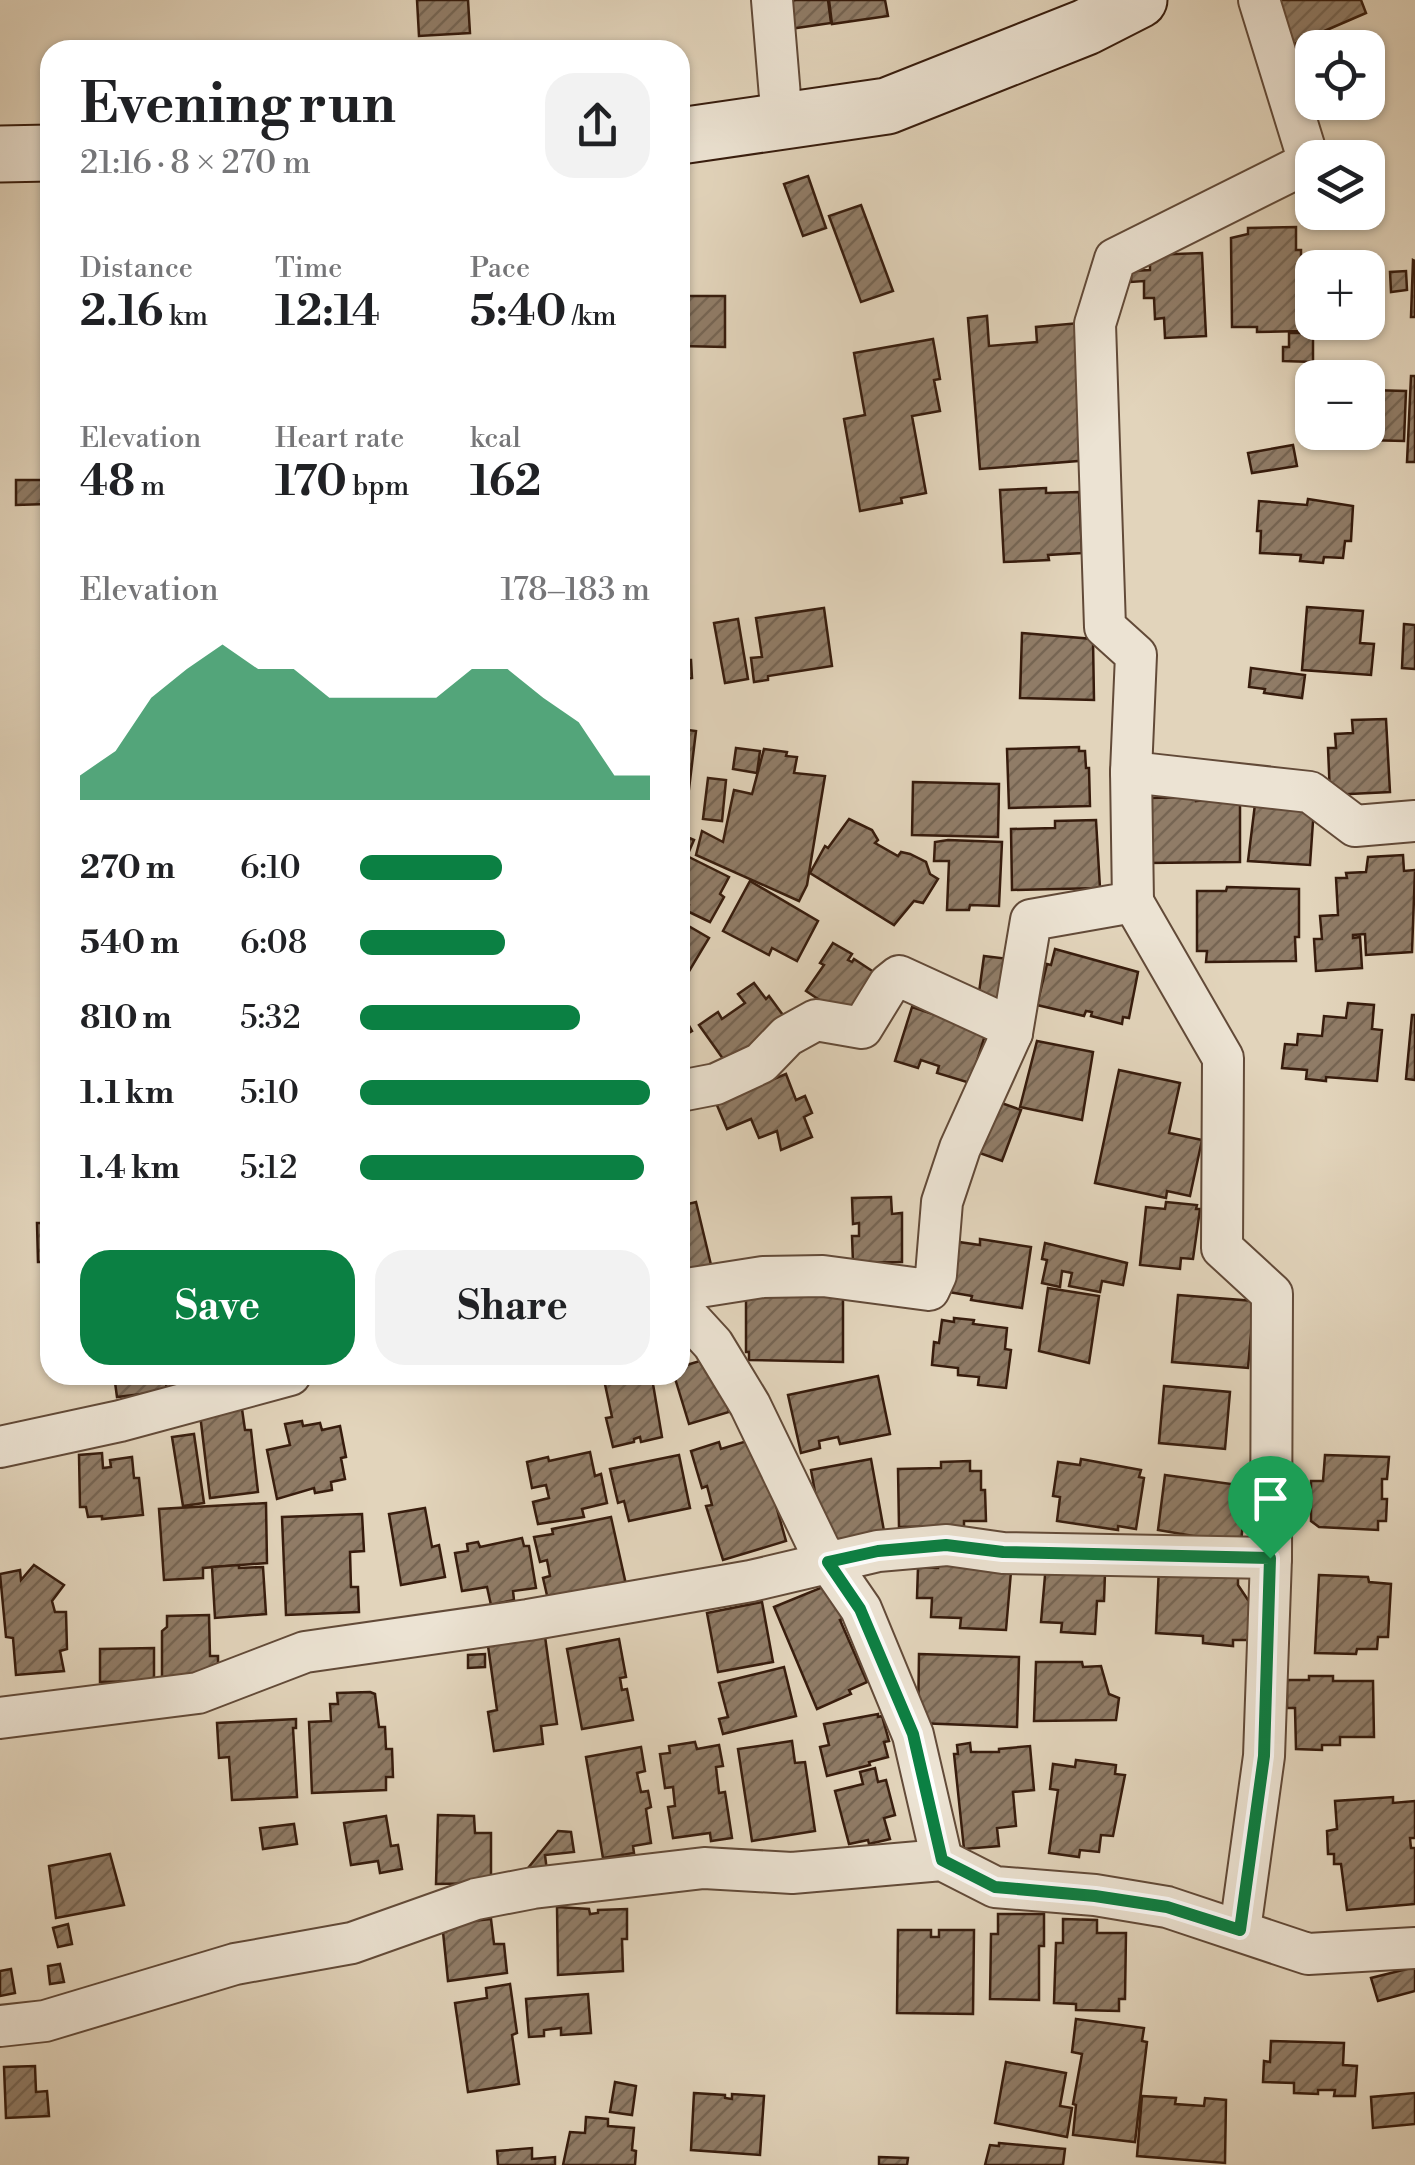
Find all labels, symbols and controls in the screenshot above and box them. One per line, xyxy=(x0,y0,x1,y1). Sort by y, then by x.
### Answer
map controls xyxy=(1295,30,1385,450)
button: locate xyxy=(1295,30,1385,120)
text: Evening run xyxy=(80,71,396,140)
button: share xyxy=(545,73,650,178)
button: layers xyxy=(1295,140,1385,230)
text: 21:16 · 8 × 270 m xyxy=(80,143,311,183)
button: + xyxy=(1295,250,1385,340)
text: Distance xyxy=(80,251,193,286)
text: Time xyxy=(275,251,342,286)
text: Pace xyxy=(470,251,530,286)
text: 2.16 xyxy=(80,286,163,339)
text: 12:14 xyxy=(275,286,380,339)
text: 5:40 xyxy=(470,286,566,339)
text: km xyxy=(163,299,208,334)
text: /km xyxy=(566,299,616,334)
button: − xyxy=(1295,360,1385,450)
text: Elevation xyxy=(80,421,201,456)
text: Heart rate xyxy=(275,421,404,456)
text: kcal xyxy=(470,421,521,456)
text: 48 xyxy=(80,456,135,509)
text: 170 xyxy=(275,456,347,509)
text: 162 xyxy=(470,456,541,509)
text: m xyxy=(135,469,165,504)
text: bpm xyxy=(347,469,409,504)
text: Elevation xyxy=(80,570,219,610)
text: 178–183 m xyxy=(500,570,650,610)
text: 270 m xyxy=(80,848,175,888)
text: 6:10 xyxy=(240,848,301,888)
text: 540 m xyxy=(80,923,179,963)
text: 6:08 xyxy=(240,923,307,963)
text: 810 m xyxy=(80,998,172,1038)
text: 5:32 xyxy=(240,998,301,1038)
text: 1.1 km xyxy=(80,1073,174,1113)
text: 5:10 xyxy=(240,1073,299,1113)
text: 1.4 km xyxy=(80,1148,180,1188)
text: 5:12 xyxy=(240,1148,298,1188)
button: Save xyxy=(80,1250,355,1365)
button: Share xyxy=(375,1250,650,1365)
pin xyxy=(1228,1456,1313,1559)
icon: arrive xyxy=(1243,1471,1298,1526)

